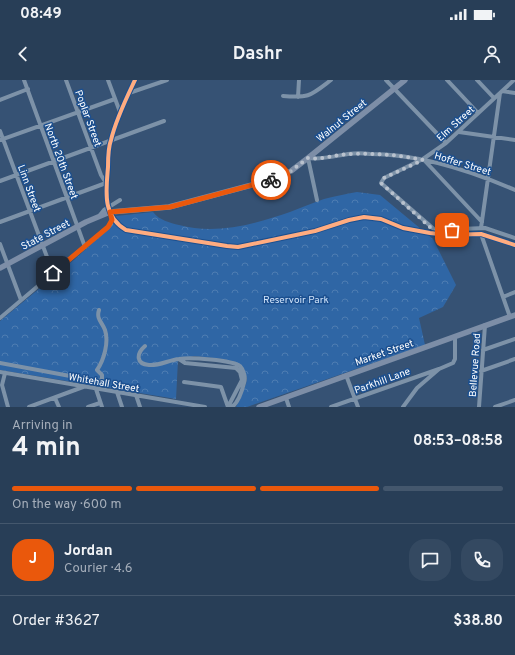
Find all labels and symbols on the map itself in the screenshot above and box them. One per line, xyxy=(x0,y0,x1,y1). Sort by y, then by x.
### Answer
street label: Poplar Street xyxy=(71,88,104,149)
street label: Walnut Street xyxy=(314,97,370,145)
street label: Elm Street xyxy=(434,103,478,145)
street label: North 20th Street xyxy=(41,122,80,201)
street label: Hoffer Street xyxy=(433,150,493,179)
courier xyxy=(251,160,291,200)
street label: Linn Street xyxy=(14,163,43,214)
pin xyxy=(435,213,469,247)
street label: State Street xyxy=(19,217,73,254)
pin xyxy=(36,256,70,290)
park label: Reservoir Park xyxy=(263,294,329,307)
street label: Bellevue Road xyxy=(467,333,484,398)
street label: Market Street xyxy=(354,337,416,369)
street label: Parkhill Lane xyxy=(353,365,412,398)
street label: Whitehall Street xyxy=(67,371,140,396)

